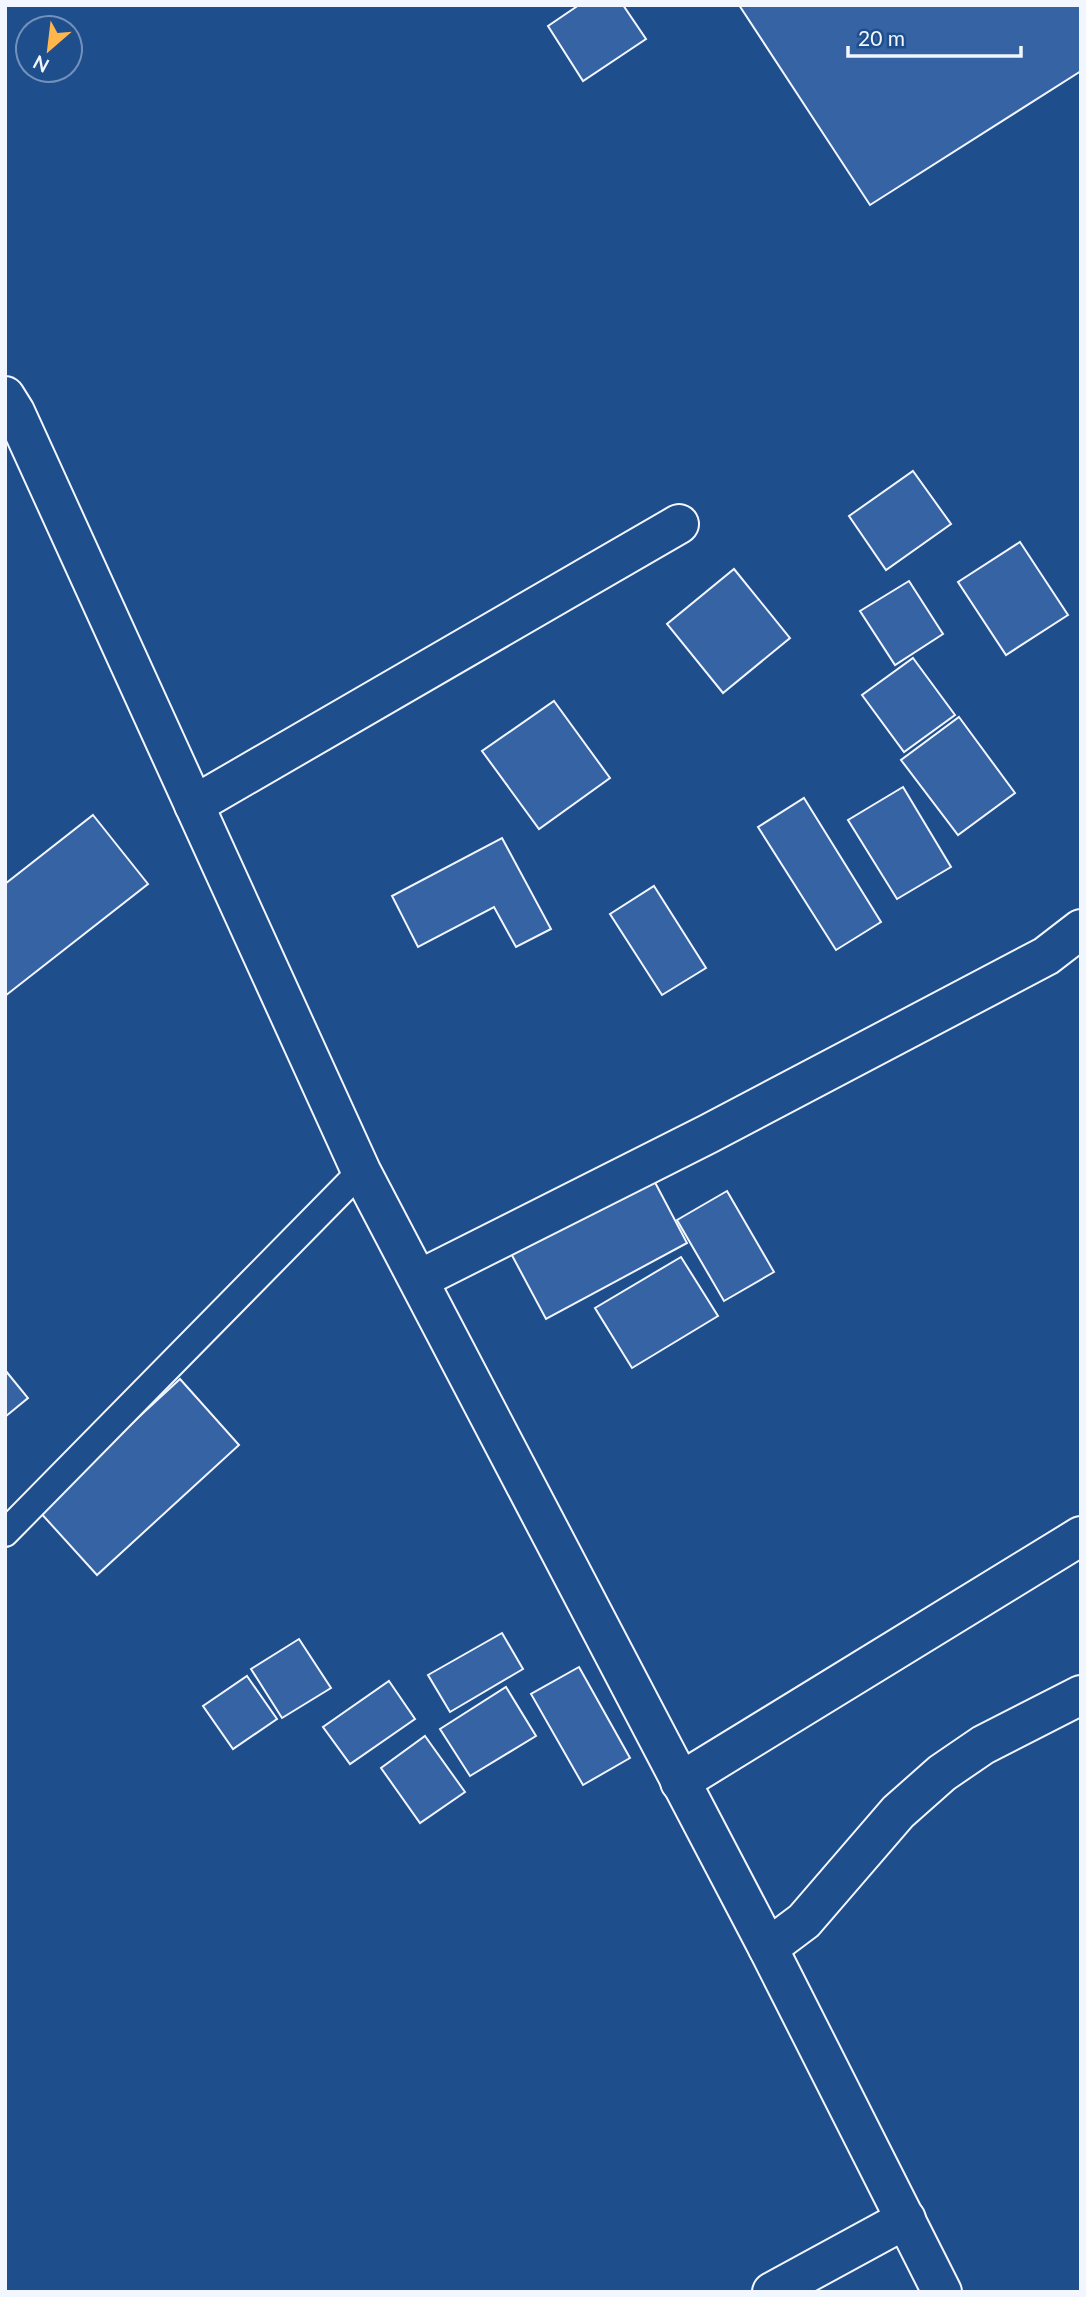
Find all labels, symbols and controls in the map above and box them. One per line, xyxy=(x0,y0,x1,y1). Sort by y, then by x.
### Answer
north arrow xyxy=(14,14,84,84)
scale bar xyxy=(848,14,1021,58)
text: 20 m xyxy=(858,25,905,50)
text: N xyxy=(29,51,53,78)

